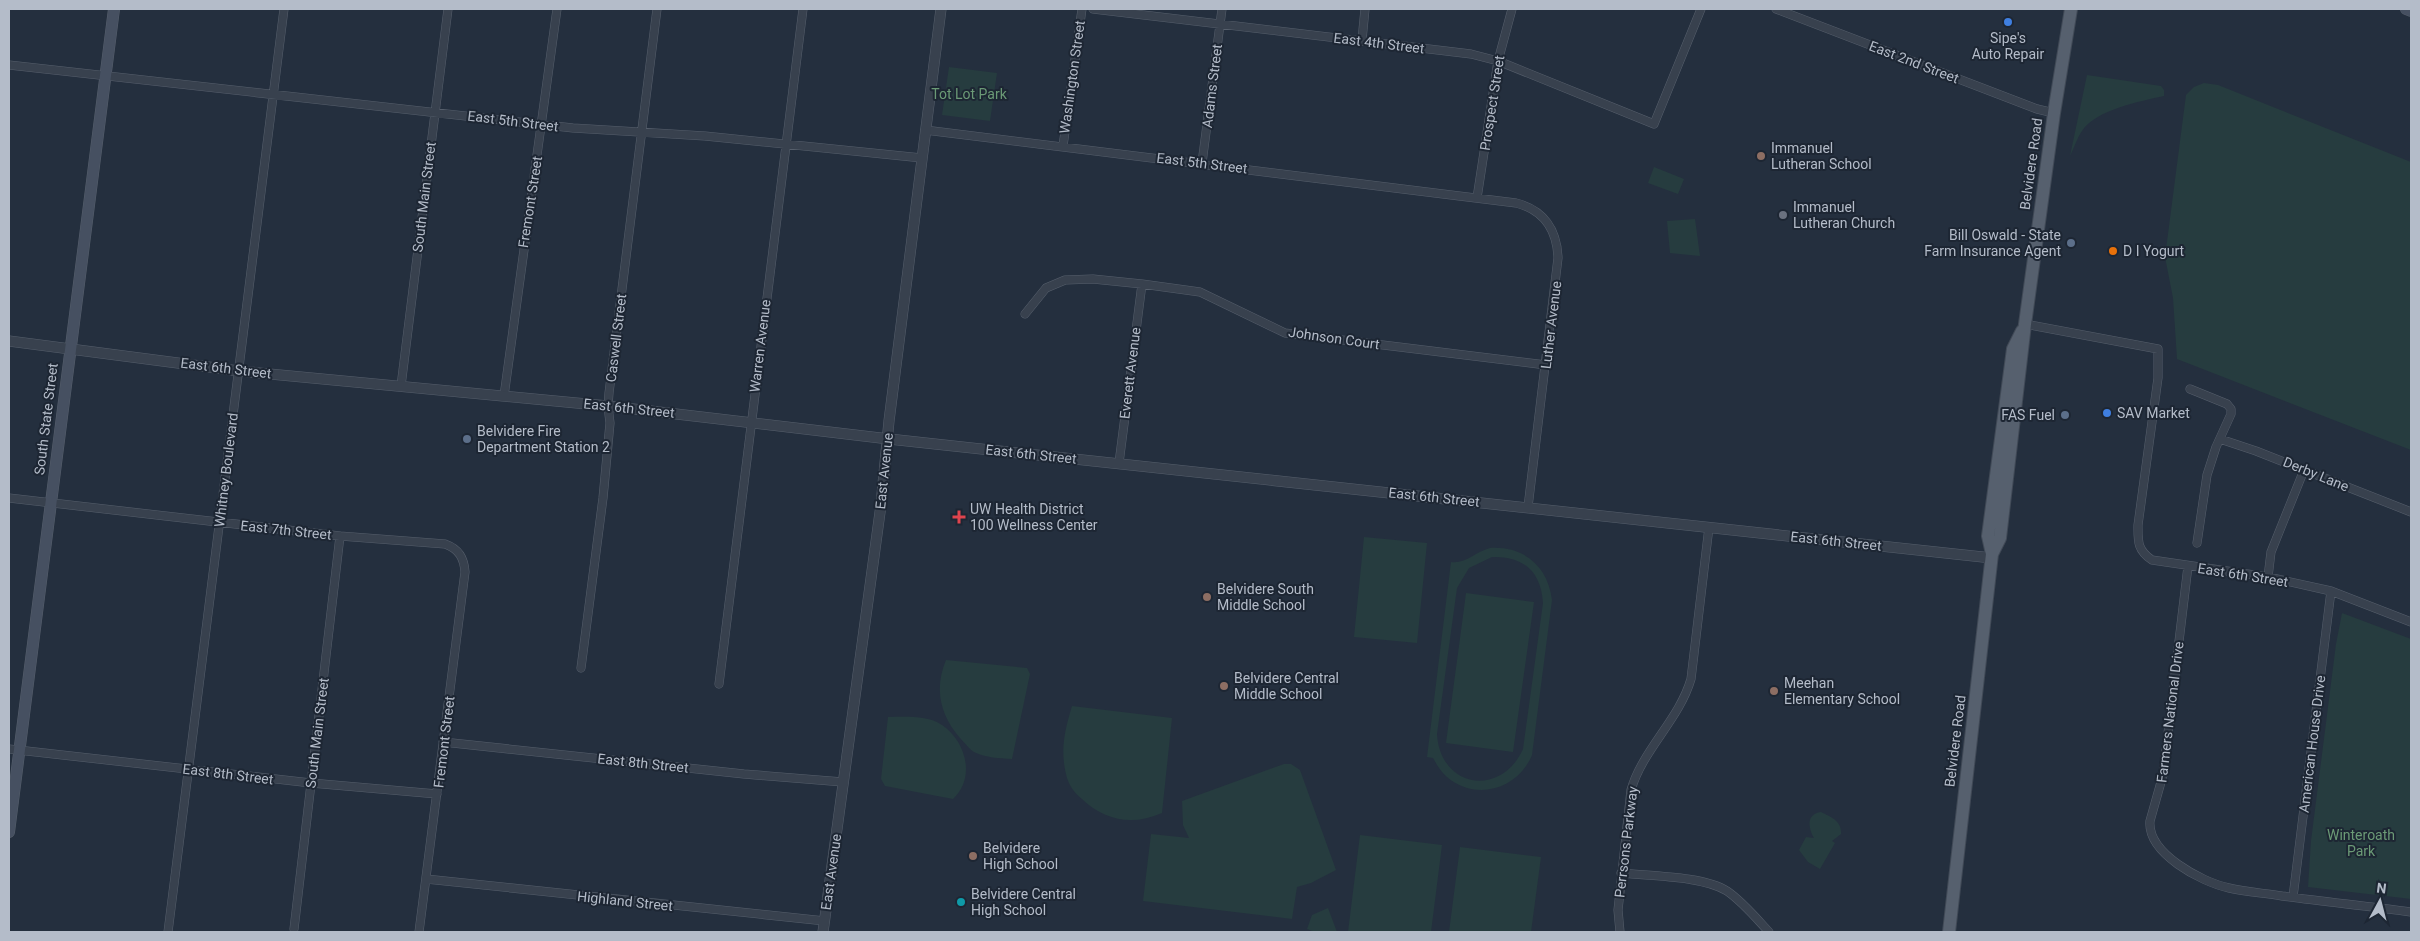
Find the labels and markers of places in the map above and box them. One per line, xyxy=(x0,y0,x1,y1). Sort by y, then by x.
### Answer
marker: Sipe's Auto Repair xyxy=(2002,16,2014,28)
place label: Sipe's Auto Repair xyxy=(1972,30,2044,62)
place label: Immanuel Lutheran School xyxy=(1771,140,1872,172)
marker: Immanuel Lutheran School xyxy=(1755,150,1767,162)
place label: Immanuel Lutheran Church xyxy=(1793,199,1895,231)
marker: Immanuel Lutheran Church xyxy=(1777,209,1789,221)
place label: Bill Oswald - State Farm Insurance Agent xyxy=(1924,227,2061,259)
marker: Bill Oswald - State Farm Insurance Agent xyxy=(2065,237,2077,249)
place label: D I Yogurt xyxy=(2123,243,2185,259)
marker: D I Yogurt xyxy=(2107,245,2119,257)
place label: SAV Market xyxy=(2117,405,2190,421)
place label: FAS Fuel xyxy=(2001,407,2055,423)
marker: SAV Market xyxy=(2101,407,2113,419)
marker: FAS Fuel xyxy=(2059,409,2071,421)
place label: Belvidere Fire Department Station 2 xyxy=(477,423,610,455)
marker: Belvidere Fire Department Station 2 xyxy=(461,433,473,445)
place label: UW Health District 100 Wellness Center xyxy=(970,501,1098,533)
marker: UW Health District 100 Wellness Center xyxy=(952,510,966,524)
place label: Belvidere South Middle School xyxy=(1217,581,1314,613)
marker: Belvidere South Middle School xyxy=(1201,591,1213,603)
place label: Belvidere Central Middle School xyxy=(1234,670,1339,702)
place label: Meehan Elementary School xyxy=(1784,675,1900,707)
marker: Belvidere Central Middle School xyxy=(1218,680,1230,692)
marker: Meehan Elementary School xyxy=(1768,685,1780,697)
place label: Belvidere High School xyxy=(983,840,1058,872)
marker: Belvidere High School xyxy=(967,850,979,862)
place label: Belvidere Central High School xyxy=(971,886,1076,918)
marker: Belvidere Central High School xyxy=(955,896,967,908)

